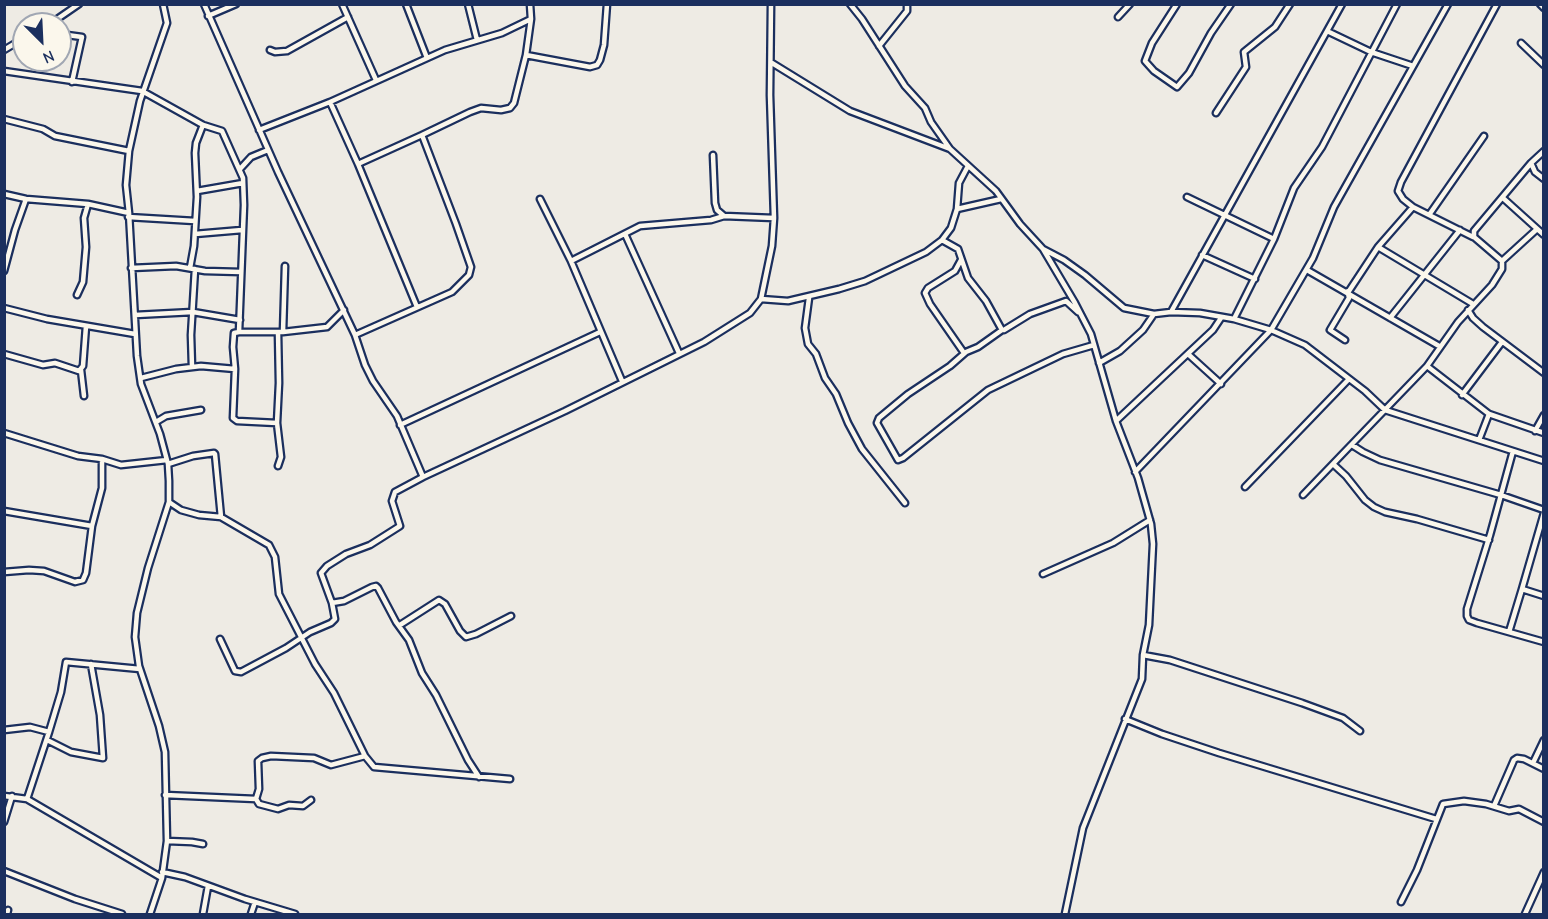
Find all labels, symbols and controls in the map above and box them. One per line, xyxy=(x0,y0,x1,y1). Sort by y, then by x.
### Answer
north arrow xyxy=(12,12,72,72)
text: N xyxy=(40,46,57,67)

